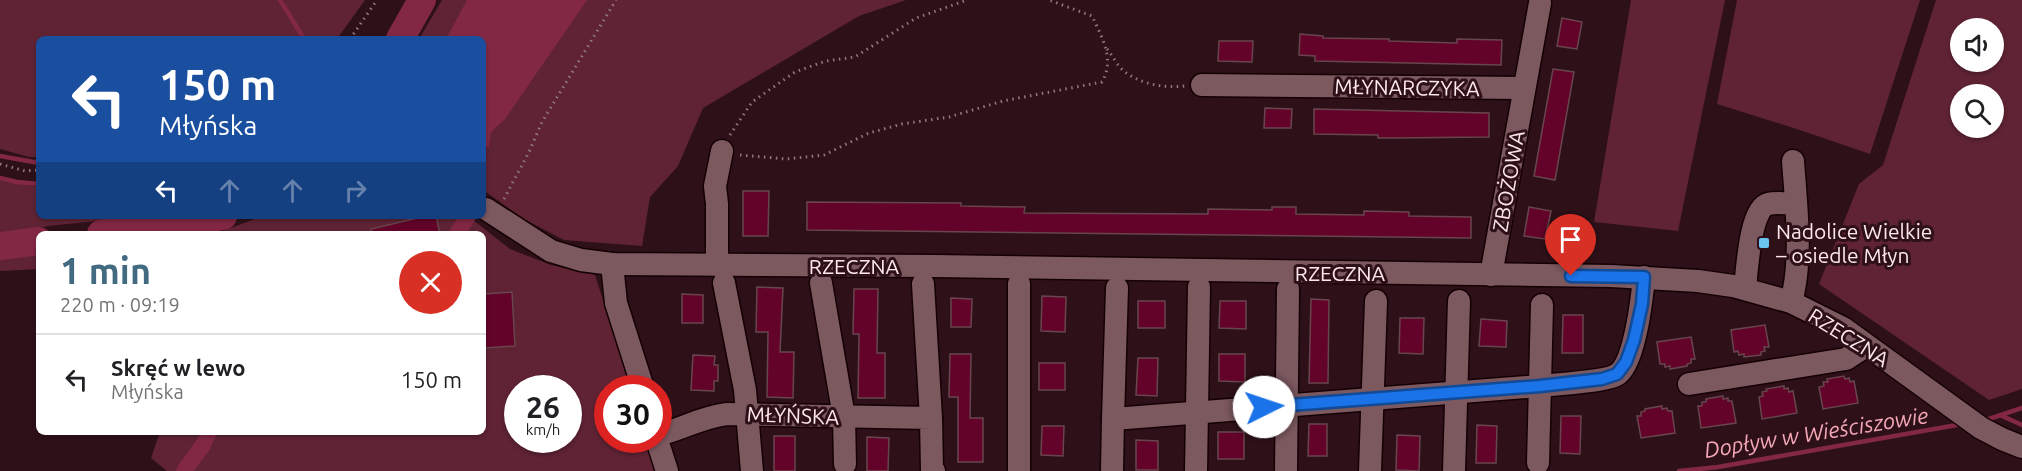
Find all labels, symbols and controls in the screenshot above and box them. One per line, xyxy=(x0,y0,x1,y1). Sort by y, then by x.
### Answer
map controls xyxy=(1950,18,2004,138)
button: sound xyxy=(1950,18,2004,72)
icon: left xyxy=(60,60,138,138)
text: 150 m xyxy=(159,61,276,108)
street label: MŁYNARCZYKA xyxy=(1334,74,1480,100)
button: search xyxy=(1950,84,2004,138)
text: Młyńska xyxy=(159,110,257,140)
street label: ZBOŻOWA xyxy=(1487,128,1529,233)
icon: left xyxy=(150,174,183,207)
icon: ahead xyxy=(213,174,246,207)
icon: ahead xyxy=(276,174,309,207)
icon: right xyxy=(339,174,372,207)
pin xyxy=(1545,214,1596,276)
place label: Nadolice Wielkie – osiedle Młyn xyxy=(1775,219,1932,267)
icon: arrive xyxy=(1554,223,1587,256)
marker: Nadolice Wielkie – osiedle Młyn xyxy=(1757,236,1771,250)
text: 1 min xyxy=(60,250,151,291)
button: close xyxy=(399,251,462,314)
street label: RZECZNA xyxy=(809,254,900,278)
street label: RZECZNA xyxy=(1295,261,1386,285)
text: 220 m · 09:19 xyxy=(60,293,180,316)
street label: RZECZNA xyxy=(1804,303,1894,371)
text: Skręć w lewo xyxy=(111,355,245,380)
icon: left xyxy=(60,363,93,396)
text: 150 m xyxy=(401,367,462,392)
speed limit sign: 30 xyxy=(594,375,672,453)
position arrow xyxy=(1232,375,1296,439)
text: Młyńska xyxy=(111,380,184,403)
text: 26 xyxy=(526,390,560,424)
street label: MŁYŃSKA xyxy=(746,401,840,429)
water label: Dopływ w Wieściszowie xyxy=(1702,402,1930,462)
text: km/h xyxy=(526,421,560,438)

